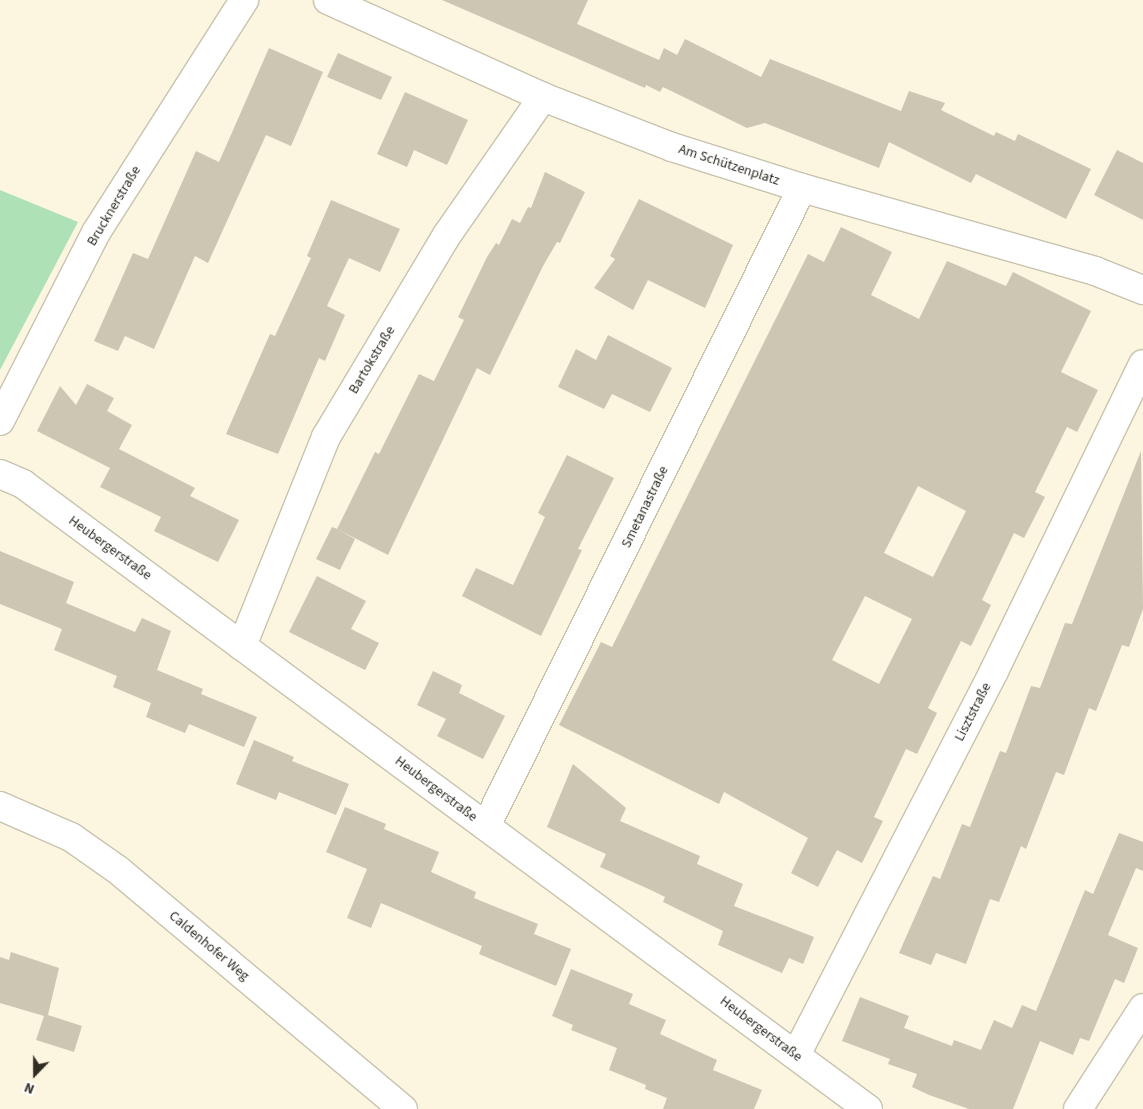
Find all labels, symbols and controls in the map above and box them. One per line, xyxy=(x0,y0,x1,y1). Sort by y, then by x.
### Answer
street label: Am Schützenplatz xyxy=(676,141,782,189)
street label: Brucknerstraße xyxy=(84,163,144,249)
street label: Bartokstraße xyxy=(345,323,399,397)
street label: Smetanastraße xyxy=(618,463,672,551)
street label: Heubergerstraße xyxy=(65,512,155,584)
street label: Lisztstraße xyxy=(951,680,995,744)
street label: Heubergerstraße xyxy=(392,753,480,825)
street label: Caldenhofer Weg xyxy=(165,908,253,984)
street label: Heubergerstraße xyxy=(717,993,805,1065)
north arrow xyxy=(10,1049,60,1099)
text: N xyxy=(21,1077,37,1099)

